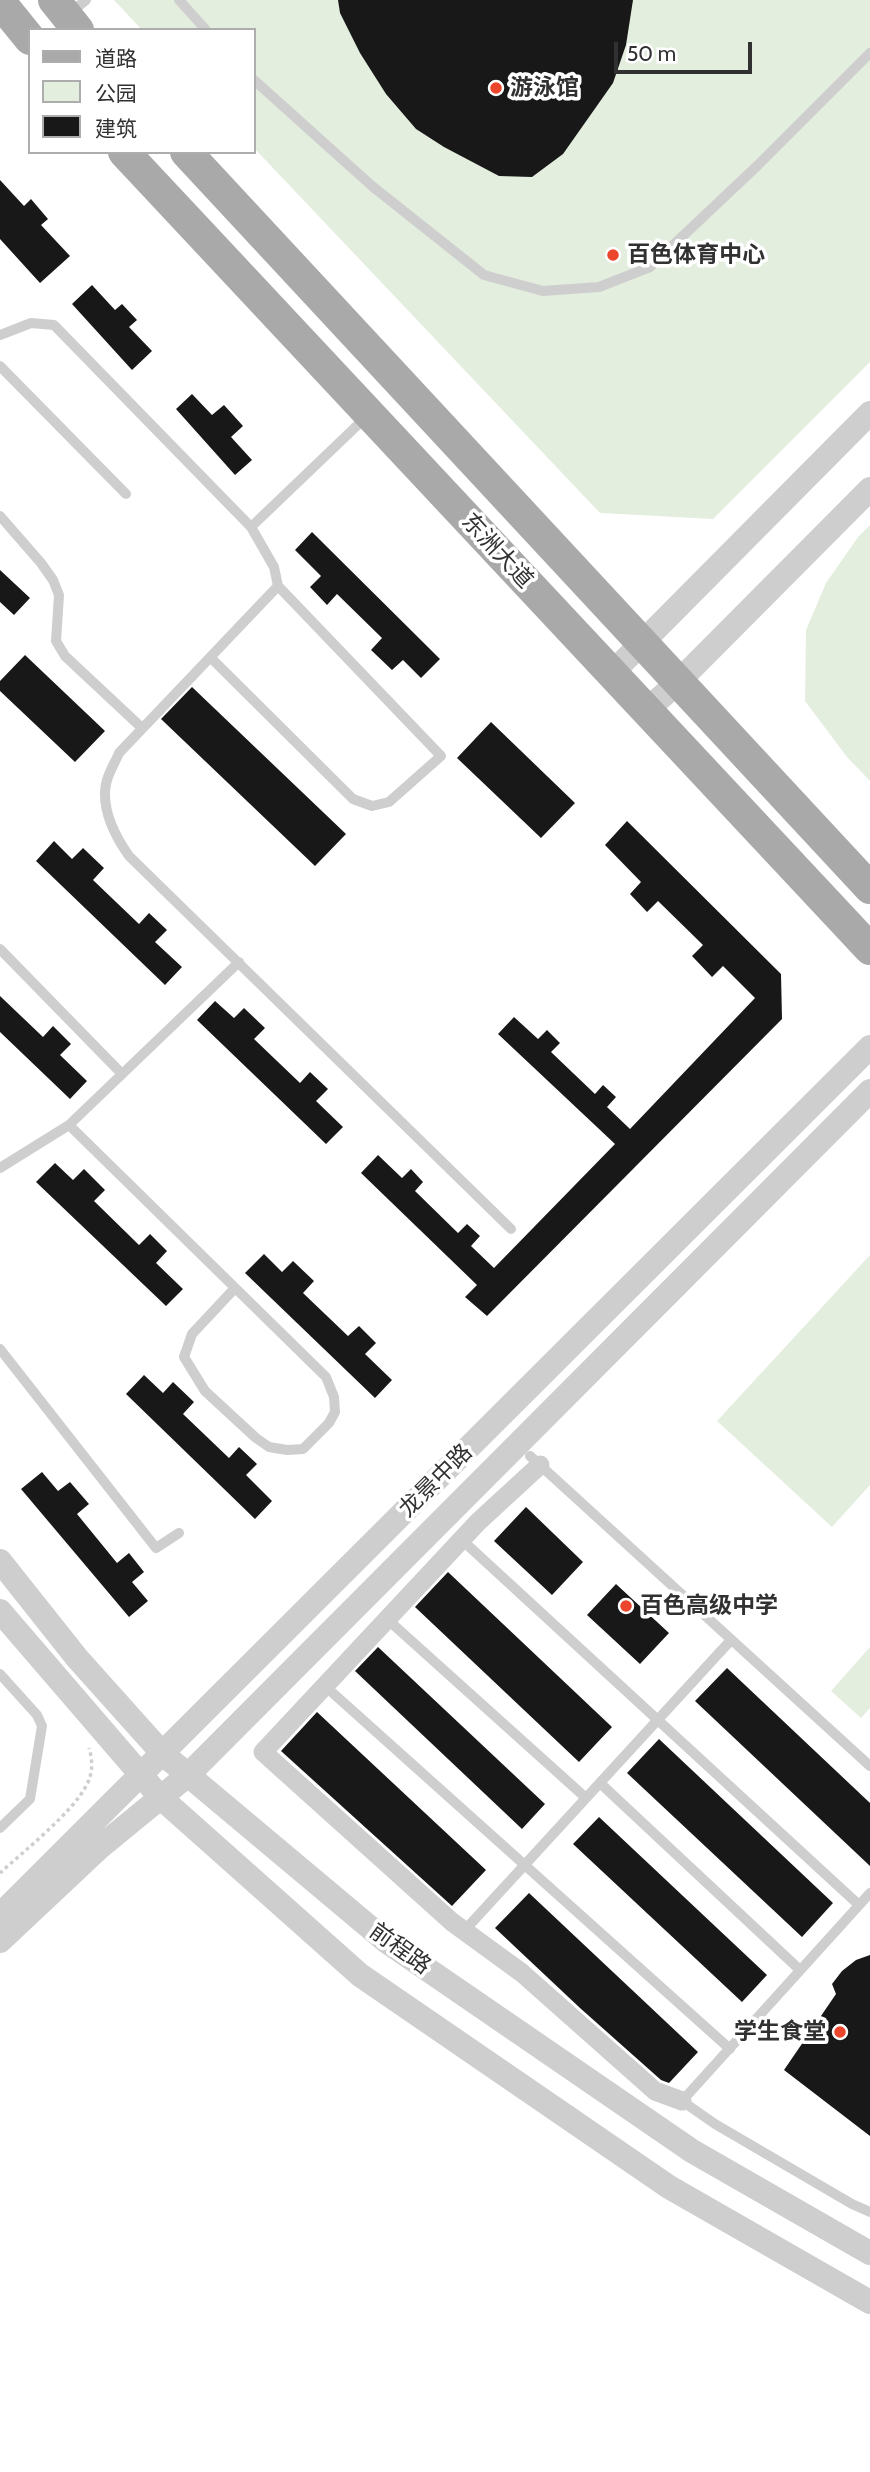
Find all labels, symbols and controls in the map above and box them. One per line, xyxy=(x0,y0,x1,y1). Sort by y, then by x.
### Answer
legend xyxy=(28,28,256,154)
scale bar xyxy=(618,28,756,72)
text: 50 m xyxy=(627,41,676,66)
text: 道路 xyxy=(95,46,137,71)
place label: 游泳馆 xyxy=(510,74,579,102)
marker: 游泳馆 xyxy=(488,80,504,96)
text: 公园 xyxy=(95,81,137,106)
text: 建筑 xyxy=(95,116,137,141)
place label: 百色体育中心 xyxy=(627,241,765,269)
marker: 百色体育中心 xyxy=(605,247,621,263)
street label: 东洲大道 xyxy=(456,508,538,594)
street label: 龙景中路 xyxy=(394,1439,478,1523)
place label: 百色高级中学 xyxy=(640,1592,778,1620)
marker: 百色高级中学 xyxy=(618,1598,634,1614)
street label: 前程路 xyxy=(364,1918,436,1980)
place label: 学生食堂 xyxy=(734,2018,826,2046)
marker: 学生食堂 xyxy=(832,2024,848,2040)

